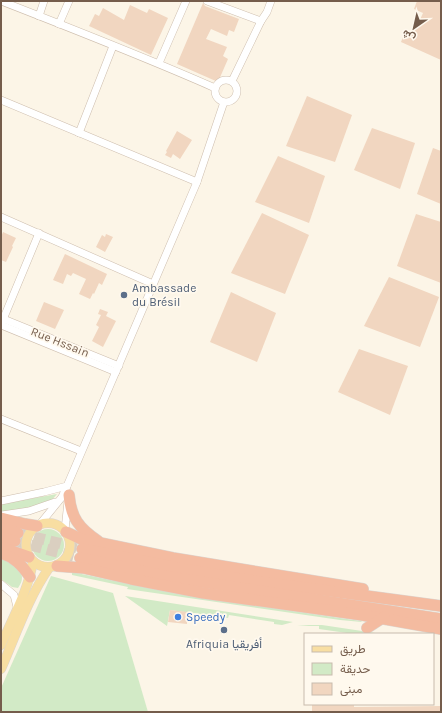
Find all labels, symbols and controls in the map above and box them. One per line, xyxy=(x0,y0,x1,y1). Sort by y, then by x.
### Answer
north arrow xyxy=(394,8,434,48)
text: ش xyxy=(400,27,418,45)
place label: Ambassade du Brésil xyxy=(132,281,196,309)
marker: Ambassade du Brésil xyxy=(119,290,129,300)
street label: Rue Hssain xyxy=(29,324,91,360)
place label: Speedy xyxy=(186,610,226,624)
marker: Speedy xyxy=(173,612,183,622)
marker: Afriquia أفريقيا xyxy=(219,625,229,635)
legend xyxy=(304,633,434,705)
place label: Afriquia أفريقيا xyxy=(186,637,262,652)
text: طريق xyxy=(340,642,366,657)
text: حديقة xyxy=(340,662,370,676)
text: مبنى xyxy=(340,682,362,697)

